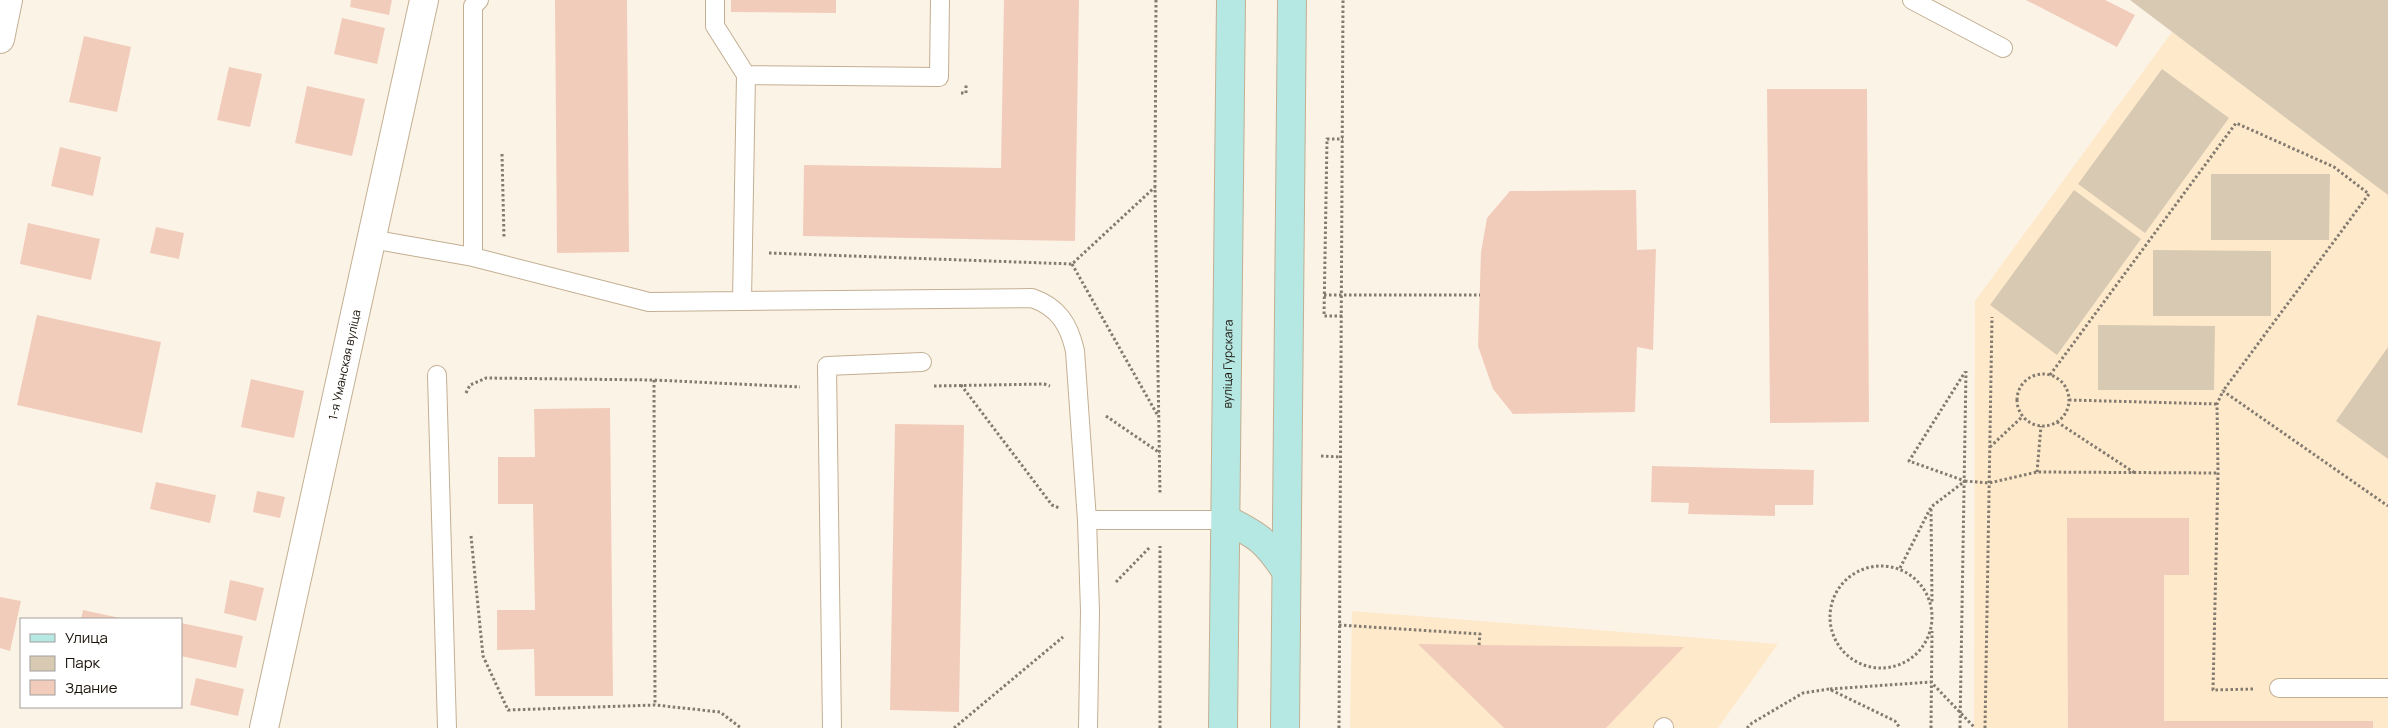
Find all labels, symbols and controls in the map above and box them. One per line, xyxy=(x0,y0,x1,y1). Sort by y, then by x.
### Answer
street label: 1-я Уманская вуліца xyxy=(323,308,364,421)
street label: вуліца Гурскага xyxy=(1218,319,1236,409)
legend xyxy=(20,618,182,708)
text: Улица xyxy=(65,627,108,648)
text: Парк xyxy=(65,652,101,673)
text: Здание xyxy=(65,677,118,698)

